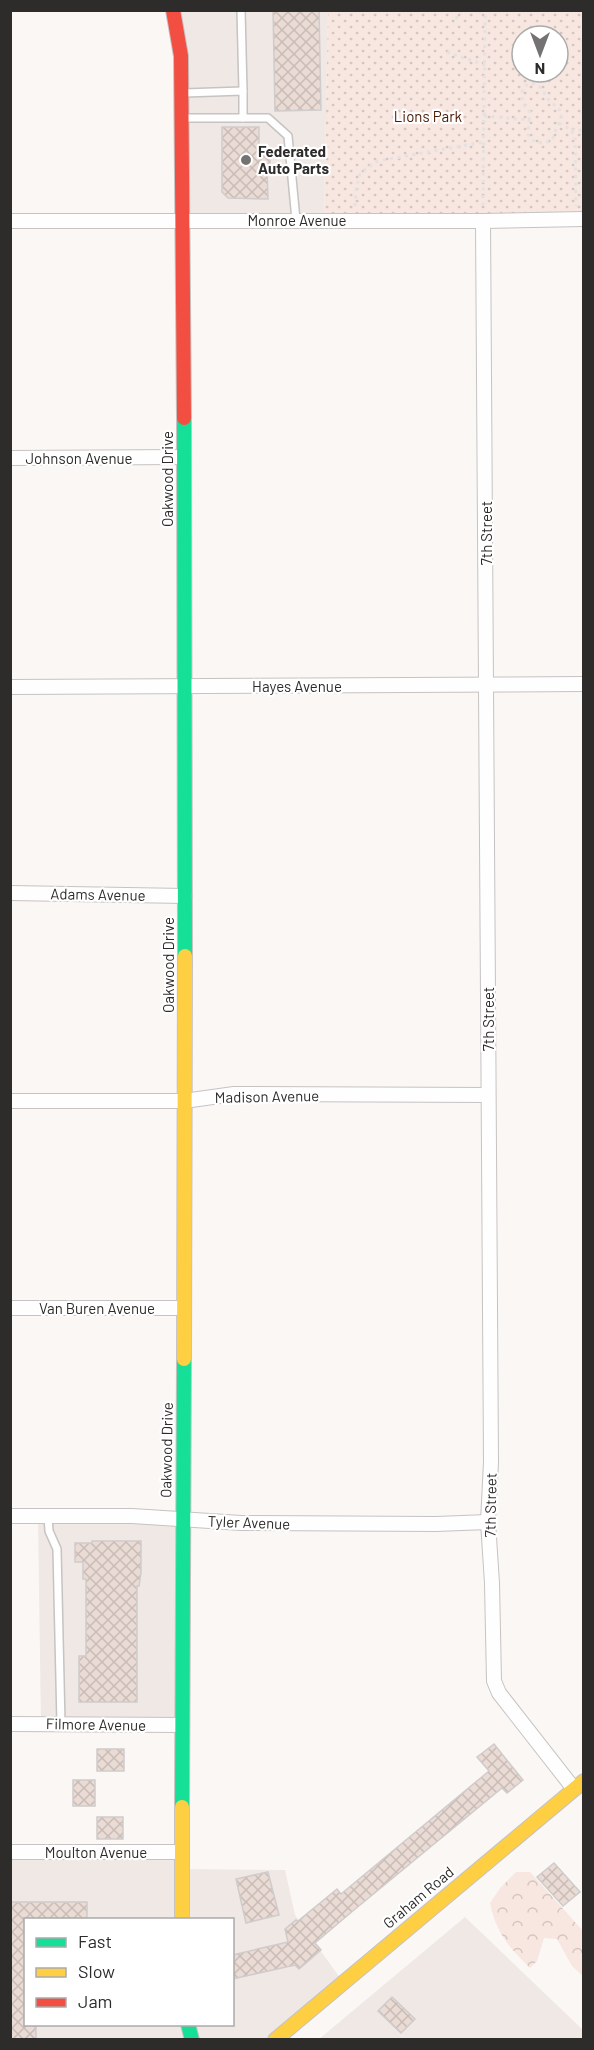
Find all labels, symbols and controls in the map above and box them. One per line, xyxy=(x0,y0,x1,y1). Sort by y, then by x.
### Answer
north arrow xyxy=(510,24,570,84)
text: N xyxy=(535,60,545,79)
park label: Lions Park xyxy=(394,107,463,125)
place label: Federated Auto Parts xyxy=(258,142,329,177)
marker: Federated Auto Parts xyxy=(239,153,253,167)
street label: Monroe Avenue xyxy=(247,211,347,229)
street label: Oakwood Drive xyxy=(158,431,176,527)
street label: Johnson Avenue xyxy=(25,449,133,467)
street label: 7th Street xyxy=(477,501,495,565)
street label: Hayes Avenue xyxy=(252,677,342,695)
street label: Adams Avenue xyxy=(50,884,146,904)
street label: Oakwood Drive xyxy=(159,917,177,1013)
street label: 7th Street xyxy=(479,987,497,1051)
street label: Madison Avenue xyxy=(215,1086,319,1106)
street label: Van Buren Avenue xyxy=(39,1299,155,1317)
street label: Oakwood Drive xyxy=(156,1402,176,1498)
street label: 7th Street xyxy=(480,1473,500,1537)
street label: Tyler Avenue xyxy=(207,1512,291,1532)
street label: Filmore Avenue xyxy=(46,1714,146,1734)
street label: Moulton Avenue xyxy=(45,1843,147,1861)
street label: Graham Road xyxy=(379,1862,457,1932)
legend xyxy=(24,1918,234,2026)
text: Fast xyxy=(78,1930,112,1952)
text: Slow xyxy=(78,1960,115,1982)
text: Jam xyxy=(78,1990,112,2012)

